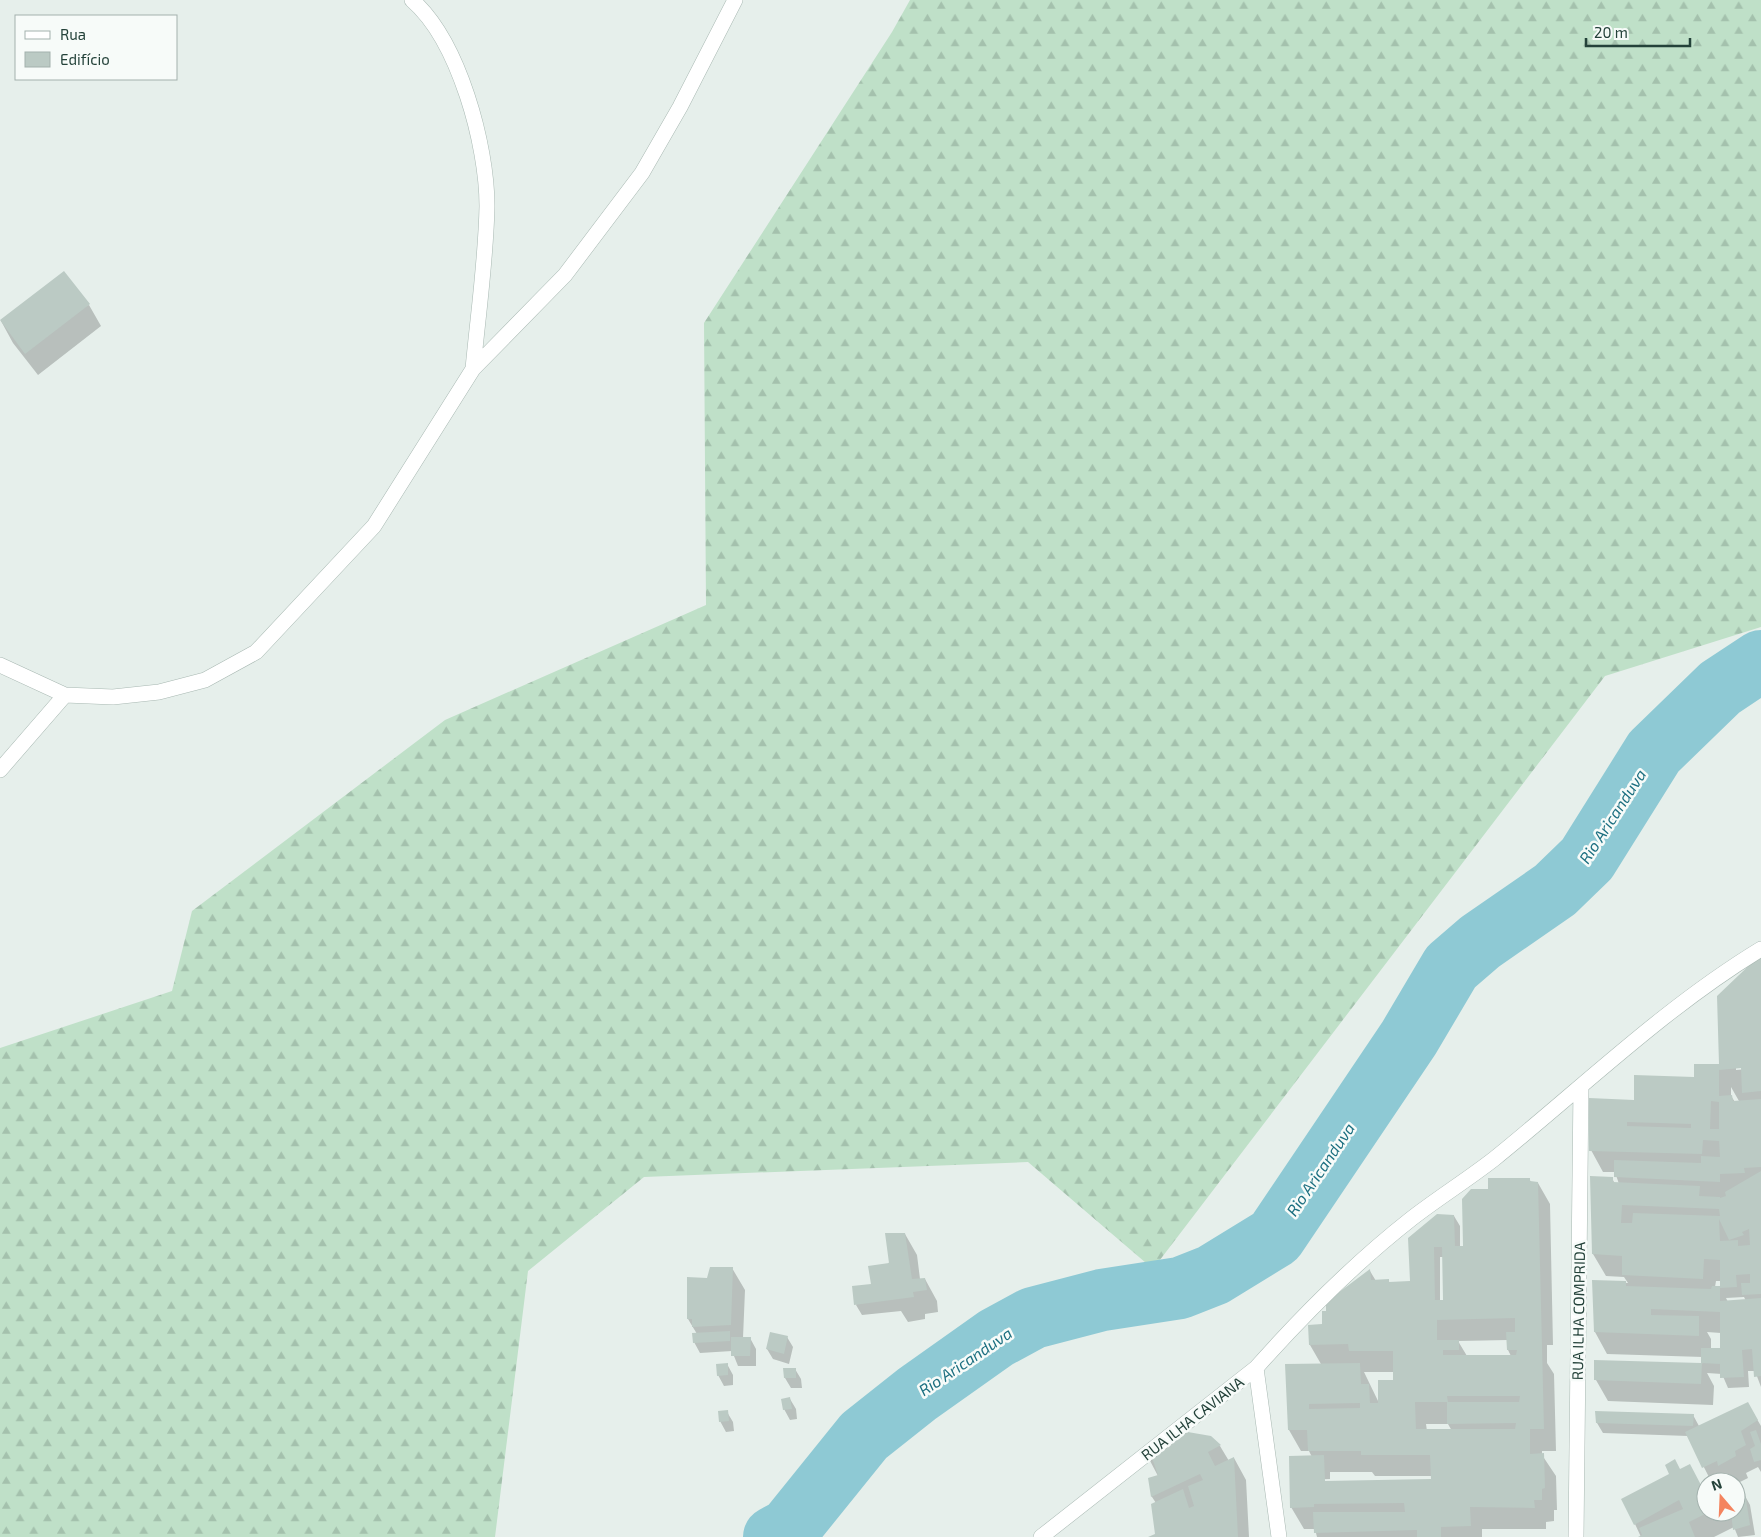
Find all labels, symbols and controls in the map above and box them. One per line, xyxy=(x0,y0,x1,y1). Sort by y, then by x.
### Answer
legend xyxy=(15,15,178,80)
scale bar xyxy=(1586,15,1690,47)
text: 20 m xyxy=(1594,23,1628,41)
text: Rua xyxy=(60,25,86,43)
text: Edifício xyxy=(60,50,110,68)
water label: Rio Aricanduva xyxy=(1575,765,1649,867)
water label: Rio Aricanduva xyxy=(1282,1119,1358,1219)
street label: RUA ILHA COMPRIDA xyxy=(1568,1241,1588,1380)
water label: Rio Aricanduva xyxy=(915,1323,1015,1399)
street label: RUA ILHA CAVIANA xyxy=(1137,1372,1247,1464)
north arrow xyxy=(1696,1472,1746,1522)
text: N xyxy=(1709,1475,1724,1494)

